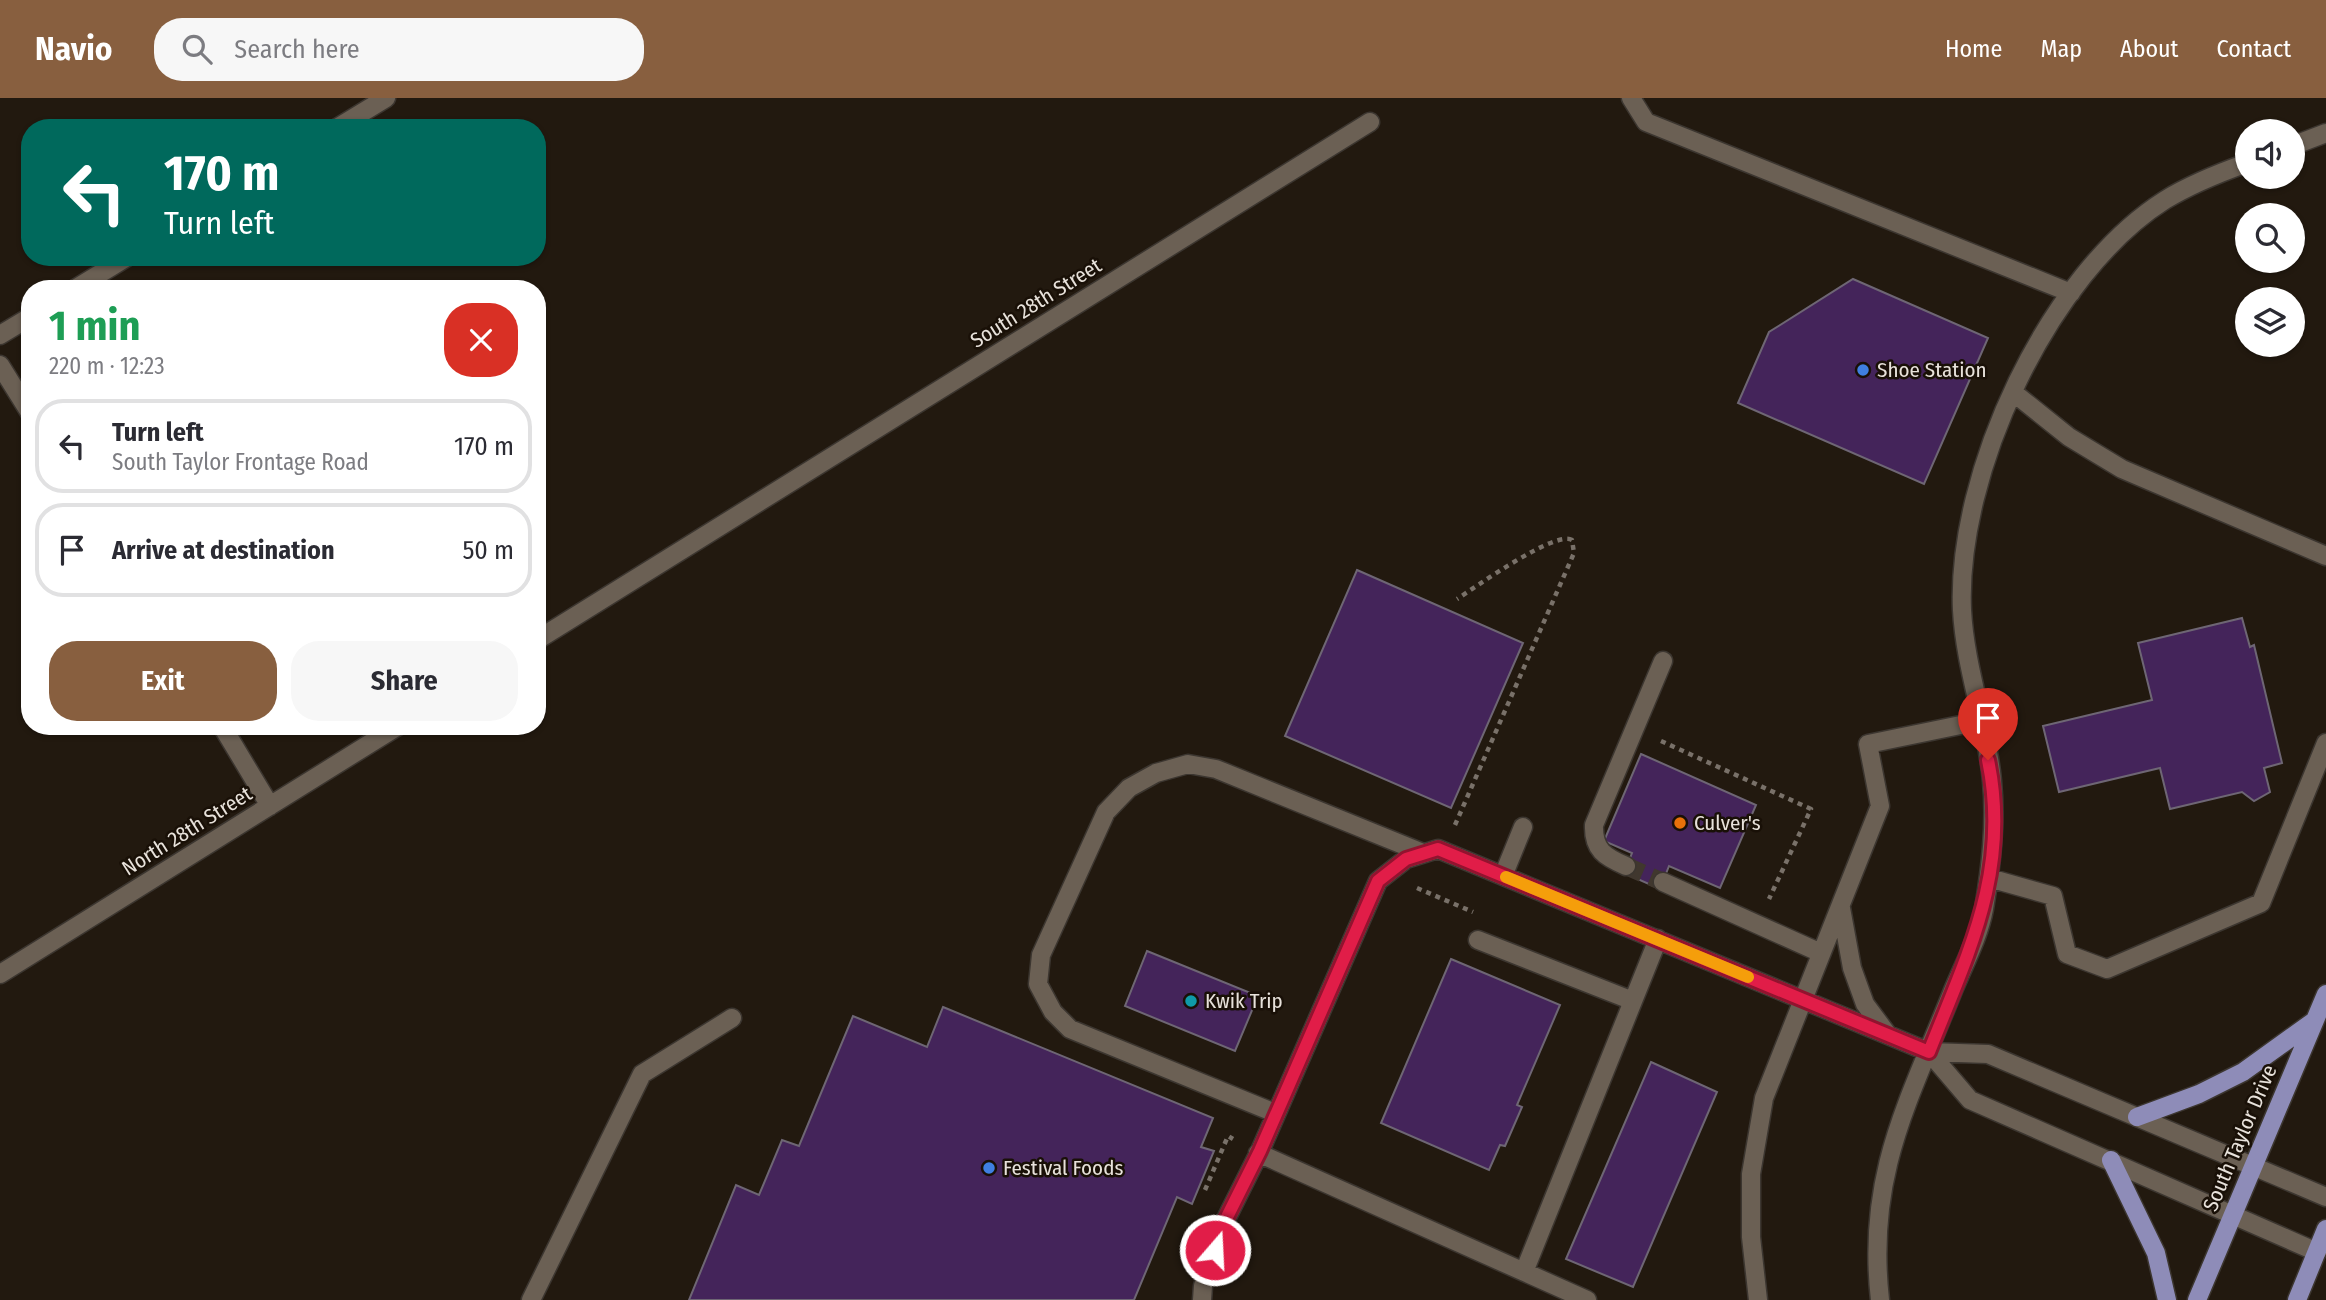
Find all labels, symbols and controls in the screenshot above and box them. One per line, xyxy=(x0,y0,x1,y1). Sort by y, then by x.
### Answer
search box xyxy=(154,18,644,81)
text: Navio xyxy=(35,29,112,69)
icon: search xyxy=(178,30,216,68)
text: Search here xyxy=(234,34,360,65)
text: Home xyxy=(1945,35,2002,63)
text: Map xyxy=(2040,35,2082,63)
text: About xyxy=(2120,35,2178,63)
text: Contact xyxy=(2216,35,2291,63)
map controls xyxy=(2235,119,2305,357)
button: sound xyxy=(2235,119,2305,189)
text: 170 m xyxy=(164,144,280,203)
icon: left xyxy=(49,147,140,238)
button: search xyxy=(2235,203,2305,273)
text: Turn left xyxy=(164,204,274,242)
street label: South 28th Street xyxy=(966,252,1106,354)
button: layers xyxy=(2235,287,2305,357)
text: 1 min xyxy=(49,301,140,351)
button: close xyxy=(444,303,518,377)
text: 220 m · 12:23 xyxy=(49,352,165,380)
place label: Shoe Station xyxy=(1877,357,1987,383)
marker: Shoe Station xyxy=(1855,362,1871,378)
text: Turn left xyxy=(112,417,204,448)
icon: left xyxy=(53,427,91,465)
text: 170 m xyxy=(454,431,514,462)
text: South Taylor Frontage Road xyxy=(112,448,369,476)
icon: arrive xyxy=(53,531,91,569)
text: Arrive at destination xyxy=(112,535,335,566)
text: 50 m xyxy=(462,535,514,566)
button: Exit xyxy=(49,641,277,721)
button: Share xyxy=(291,641,518,721)
pin xyxy=(1958,688,2018,760)
icon: arrive xyxy=(1969,699,2007,737)
street label: North 28th Street xyxy=(117,781,257,881)
place label: Culver's xyxy=(1694,810,1761,836)
marker: Culver's xyxy=(1672,815,1688,831)
place label: Kwik Trip xyxy=(1205,988,1283,1014)
marker: Kwik Trip xyxy=(1183,993,1199,1009)
street label: South Taylor Drive xyxy=(2197,1061,2283,1215)
place label: Festival Foods xyxy=(1003,1155,1123,1181)
marker: Festival Foods xyxy=(981,1160,997,1176)
position arrow xyxy=(1178,1213,1252,1287)

